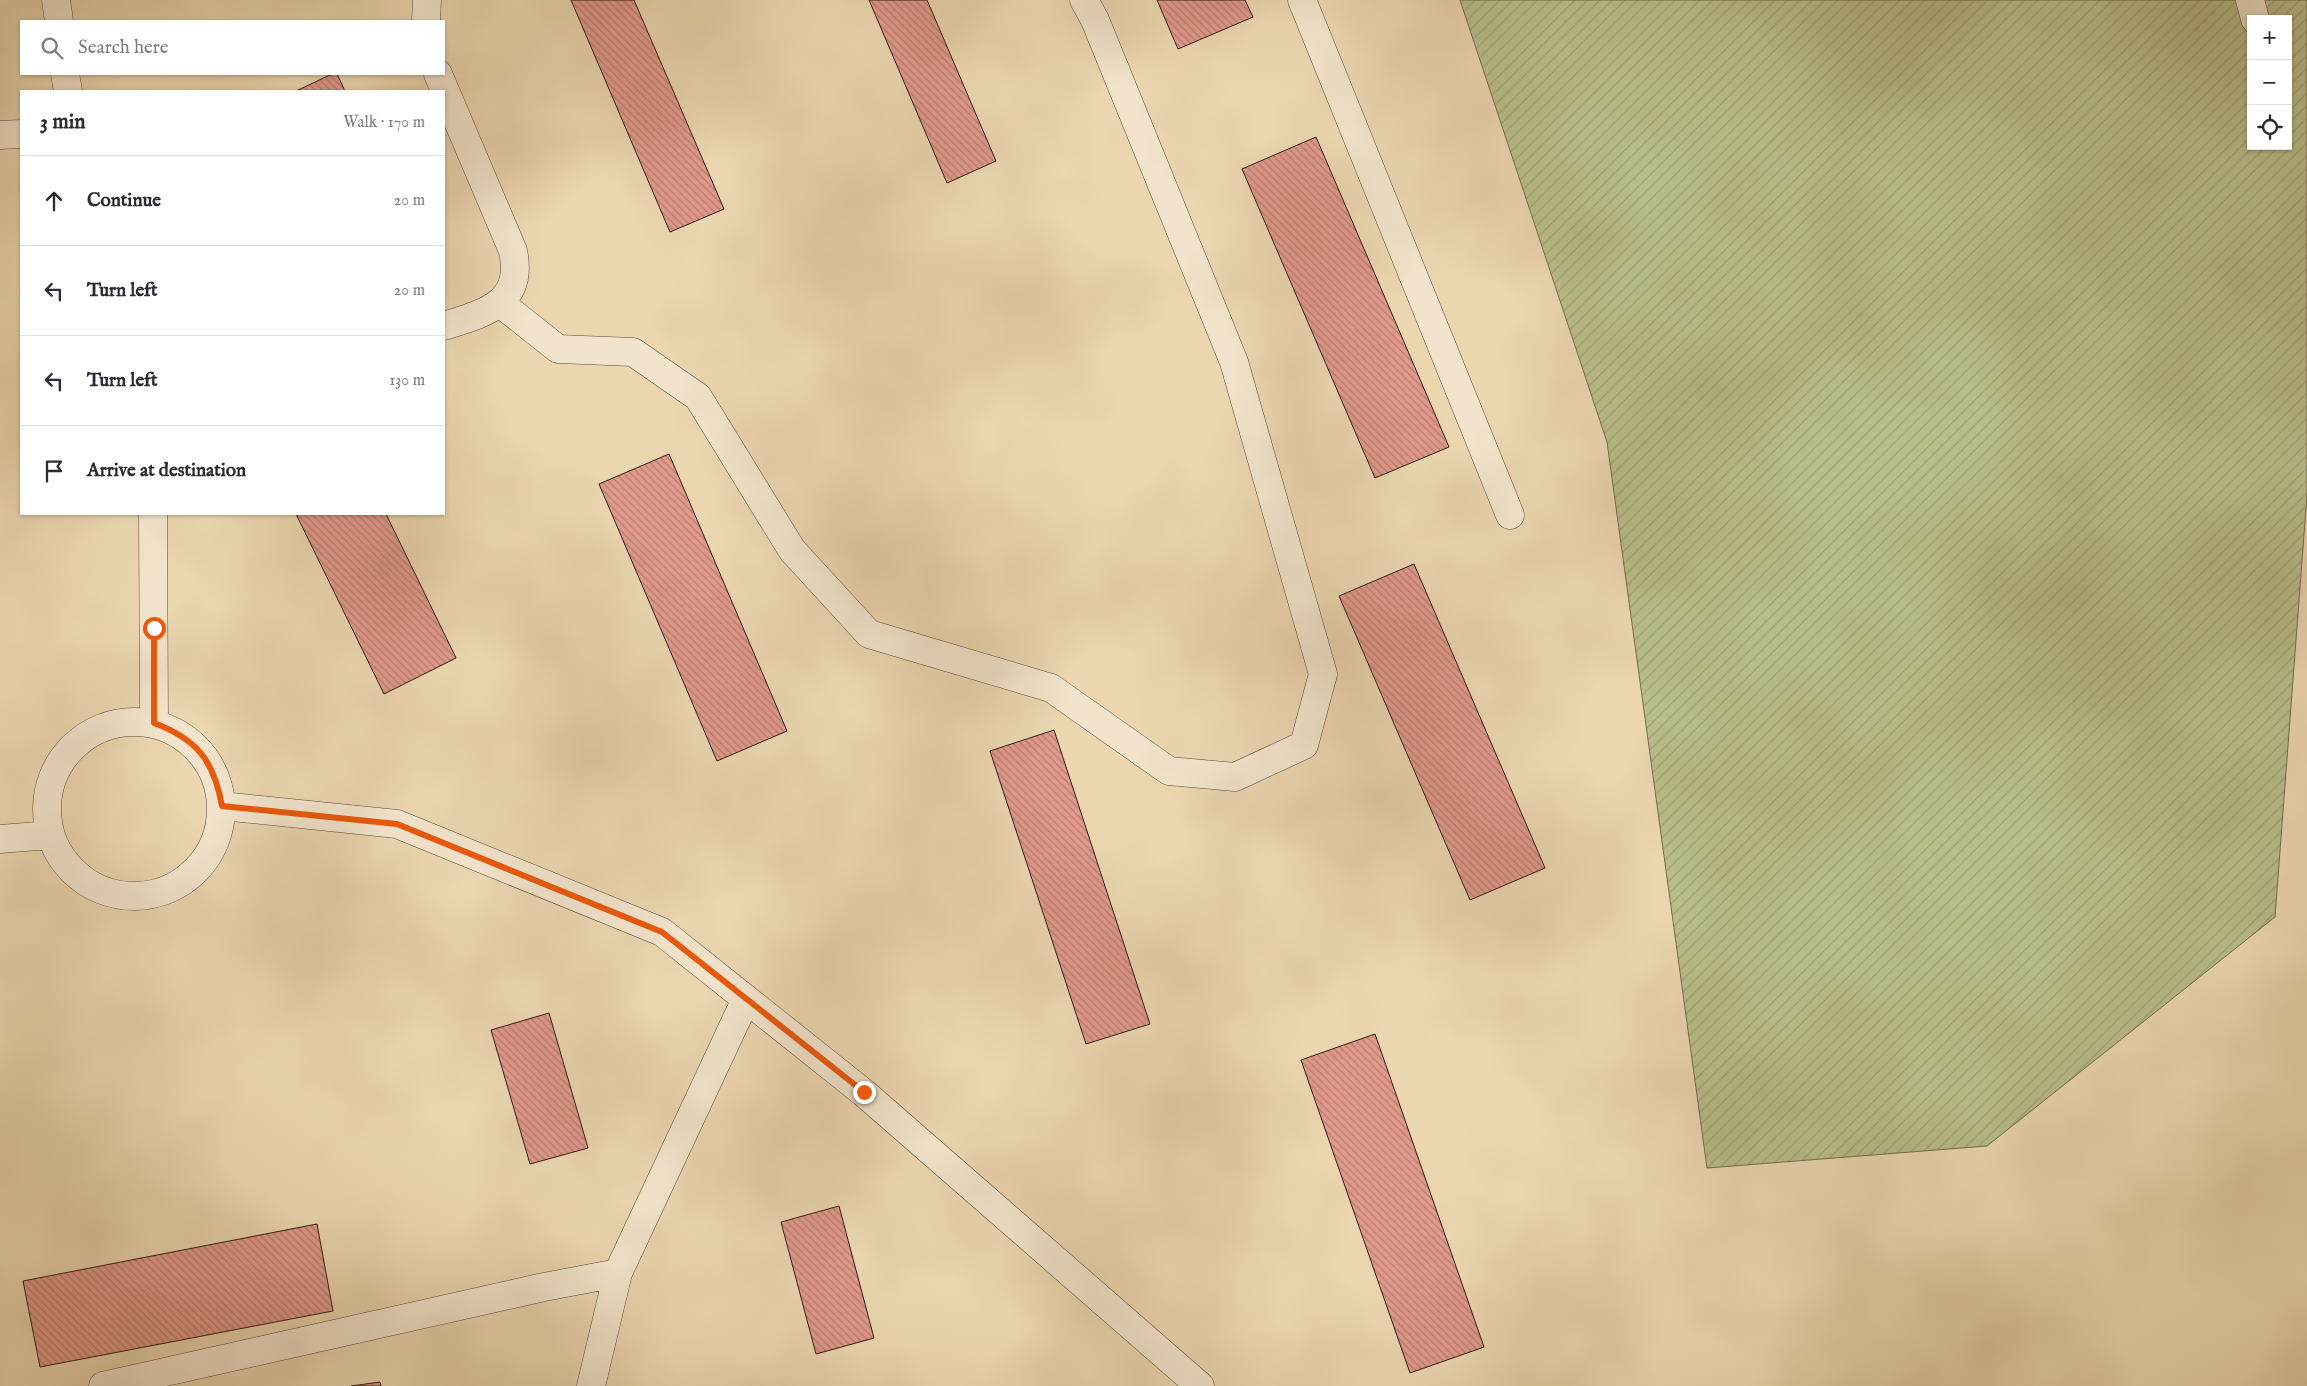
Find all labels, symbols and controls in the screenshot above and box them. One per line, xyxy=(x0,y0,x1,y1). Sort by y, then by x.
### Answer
map controls xyxy=(2247,15,2292,150)
button: + xyxy=(2247,15,2292,60)
search box xyxy=(20,20,445,75)
icon: search xyxy=(38,34,66,62)
text: Search here xyxy=(78,36,169,60)
button: − xyxy=(2247,60,2292,105)
button: locate xyxy=(2247,105,2292,150)
text: 3 min xyxy=(40,109,85,136)
text: Walk · 170 m xyxy=(343,113,425,133)
icon: ahead xyxy=(40,187,68,215)
text: Continue xyxy=(87,189,161,213)
text: 20 m xyxy=(394,191,425,211)
icon: left xyxy=(40,277,68,305)
text: Turn left xyxy=(87,279,158,303)
text: 20 m xyxy=(394,281,425,301)
icon: left xyxy=(40,367,68,395)
text: Turn left xyxy=(87,369,158,393)
text: 130 m xyxy=(389,371,425,391)
icon: arrive xyxy=(40,457,68,485)
text: Arrive at destination xyxy=(87,459,246,483)
route start xyxy=(143,617,166,640)
route end xyxy=(853,1081,876,1104)

